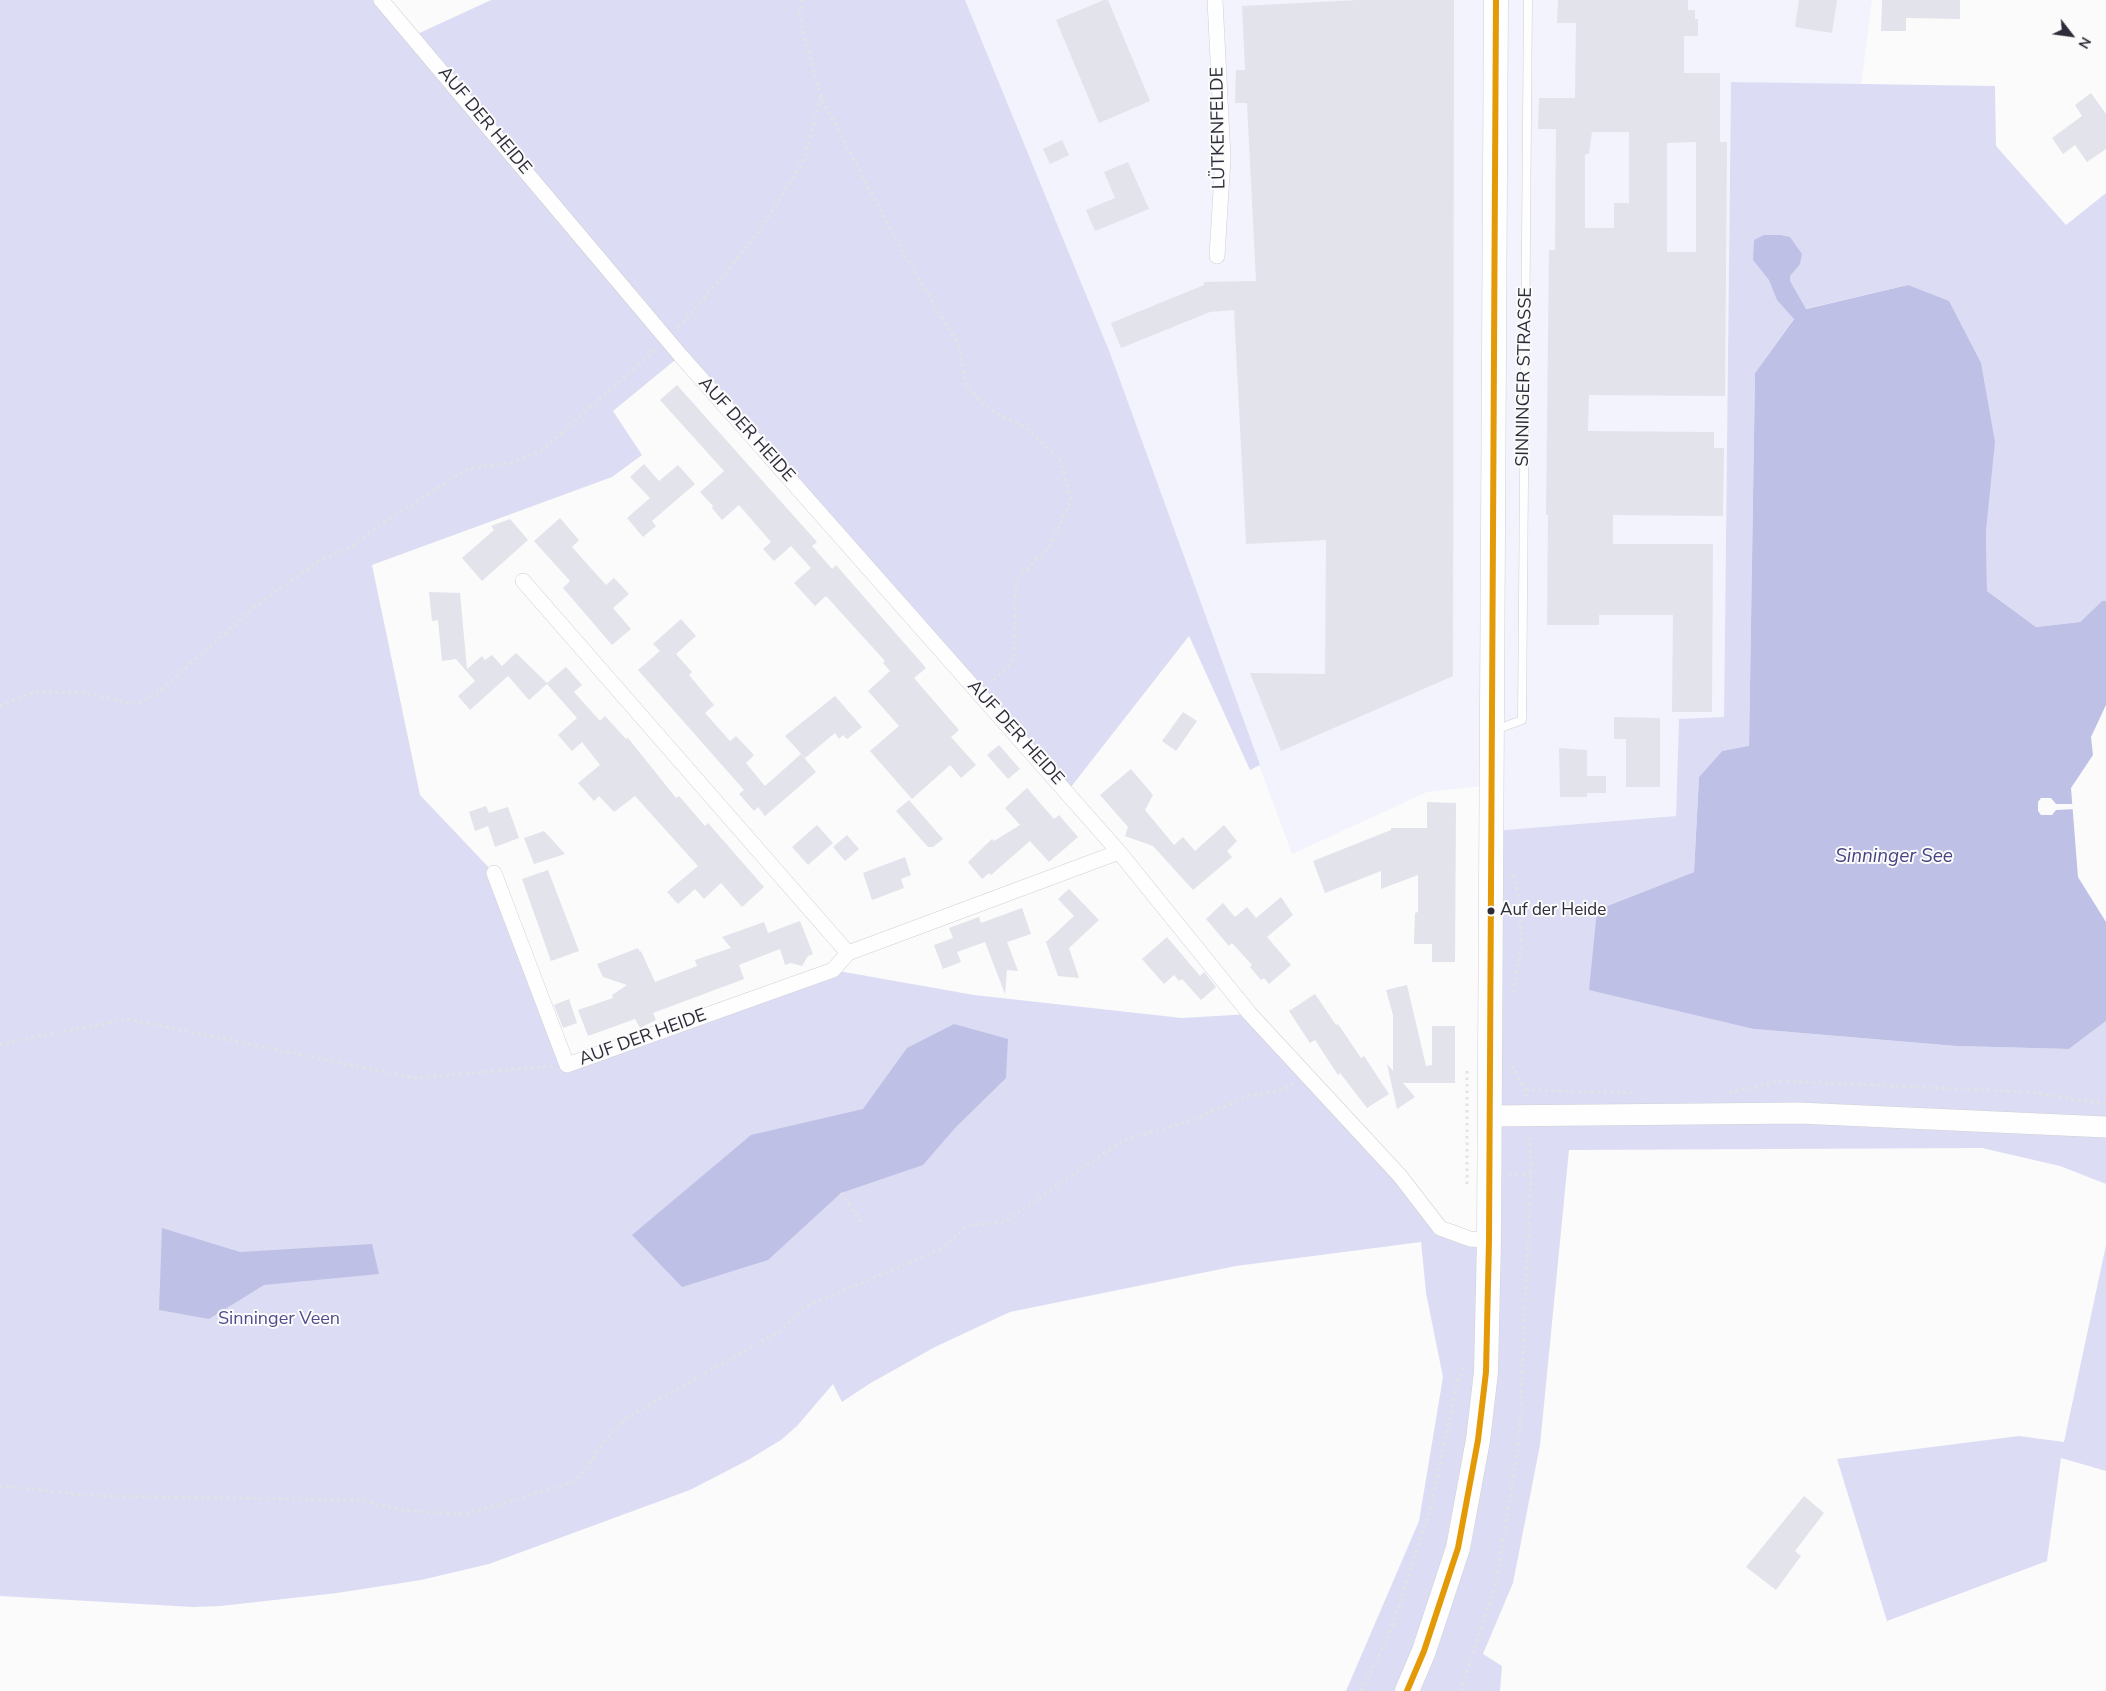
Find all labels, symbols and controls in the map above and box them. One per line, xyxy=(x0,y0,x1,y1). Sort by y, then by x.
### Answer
north arrow xyxy=(2046,10,2096,60)
text: N xyxy=(2074,33,2095,52)
street label: AUF DER HEIDE xyxy=(433,63,535,179)
street label: LÜTKENFELDE xyxy=(1207,67,1231,189)
street label: SINNINGER STRASSE xyxy=(1513,287,1537,467)
street label: AUF DER HEIDE xyxy=(693,373,799,487)
street label: AUF DER HEIDE xyxy=(962,676,1068,790)
water label: Sinninger See xyxy=(1835,846,1953,868)
place label: Auf der Heide xyxy=(1500,901,1606,921)
marker: Auf der Heide xyxy=(1486,906,1496,916)
street label: AUF DER HEIDE xyxy=(576,1005,710,1071)
park label: Sinninger Veen xyxy=(218,1309,340,1331)

